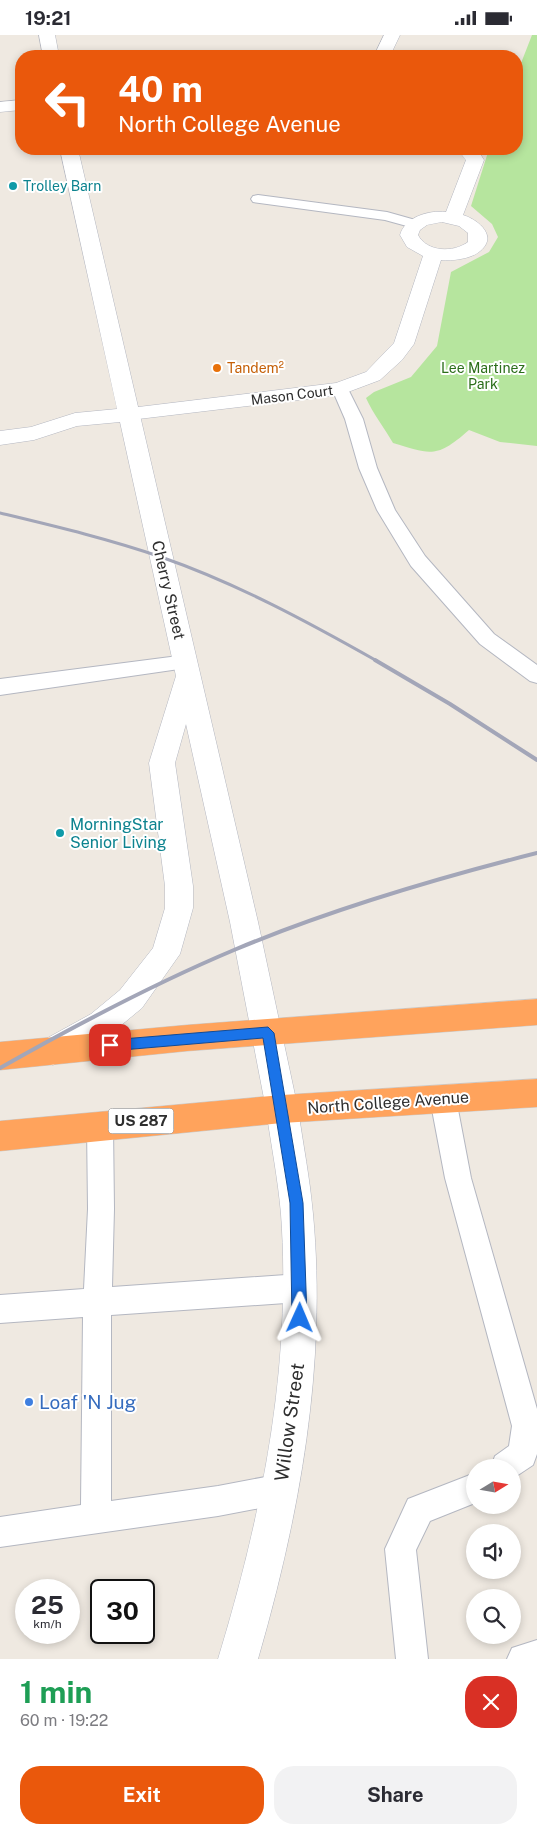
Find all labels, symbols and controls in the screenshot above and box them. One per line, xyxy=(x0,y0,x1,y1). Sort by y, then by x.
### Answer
text: 19:21 xyxy=(25,7,71,29)
text: 40 m xyxy=(118,69,203,110)
icon: left xyxy=(35,70,100,135)
text: North College Avenue xyxy=(118,111,341,137)
place label: Trolley Barn xyxy=(23,178,101,194)
marker: Trolley Barn xyxy=(7,180,19,192)
place label: Tandem² xyxy=(227,360,284,376)
park label: Lee Martinez Park xyxy=(441,360,525,392)
marker: Tandem² xyxy=(211,362,223,374)
street label: Mason Court xyxy=(250,382,334,408)
street label: Cherry Street xyxy=(148,539,189,642)
place label: MorningStar Senior Living xyxy=(70,815,167,852)
marker: MorningStar Senior Living xyxy=(54,827,66,839)
pin xyxy=(89,1024,131,1066)
icon: arrive xyxy=(96,1031,124,1059)
street label: North College Avenue xyxy=(307,1087,469,1118)
road number: US 287 xyxy=(108,1109,174,1133)
position arrow xyxy=(273,1291,325,1343)
street label: Willow Street xyxy=(270,1361,308,1483)
place label: Loaf 'N Jug xyxy=(39,1391,137,1413)
marker: Loaf 'N Jug xyxy=(23,1396,35,1408)
north arrow xyxy=(466,1459,521,1514)
map controls xyxy=(466,1459,521,1644)
button: sound xyxy=(466,1524,521,1579)
speed limit sign: 30 xyxy=(90,1579,155,1644)
button: search xyxy=(466,1589,521,1644)
text: 25 xyxy=(31,1590,64,1620)
text: km/h xyxy=(33,1617,62,1631)
text: 1 min xyxy=(20,1674,92,1710)
button: close xyxy=(465,1676,517,1728)
text: 60 m · 19:22 xyxy=(20,1711,108,1730)
button: Exit xyxy=(20,1766,264,1824)
button: Share xyxy=(274,1766,517,1824)

